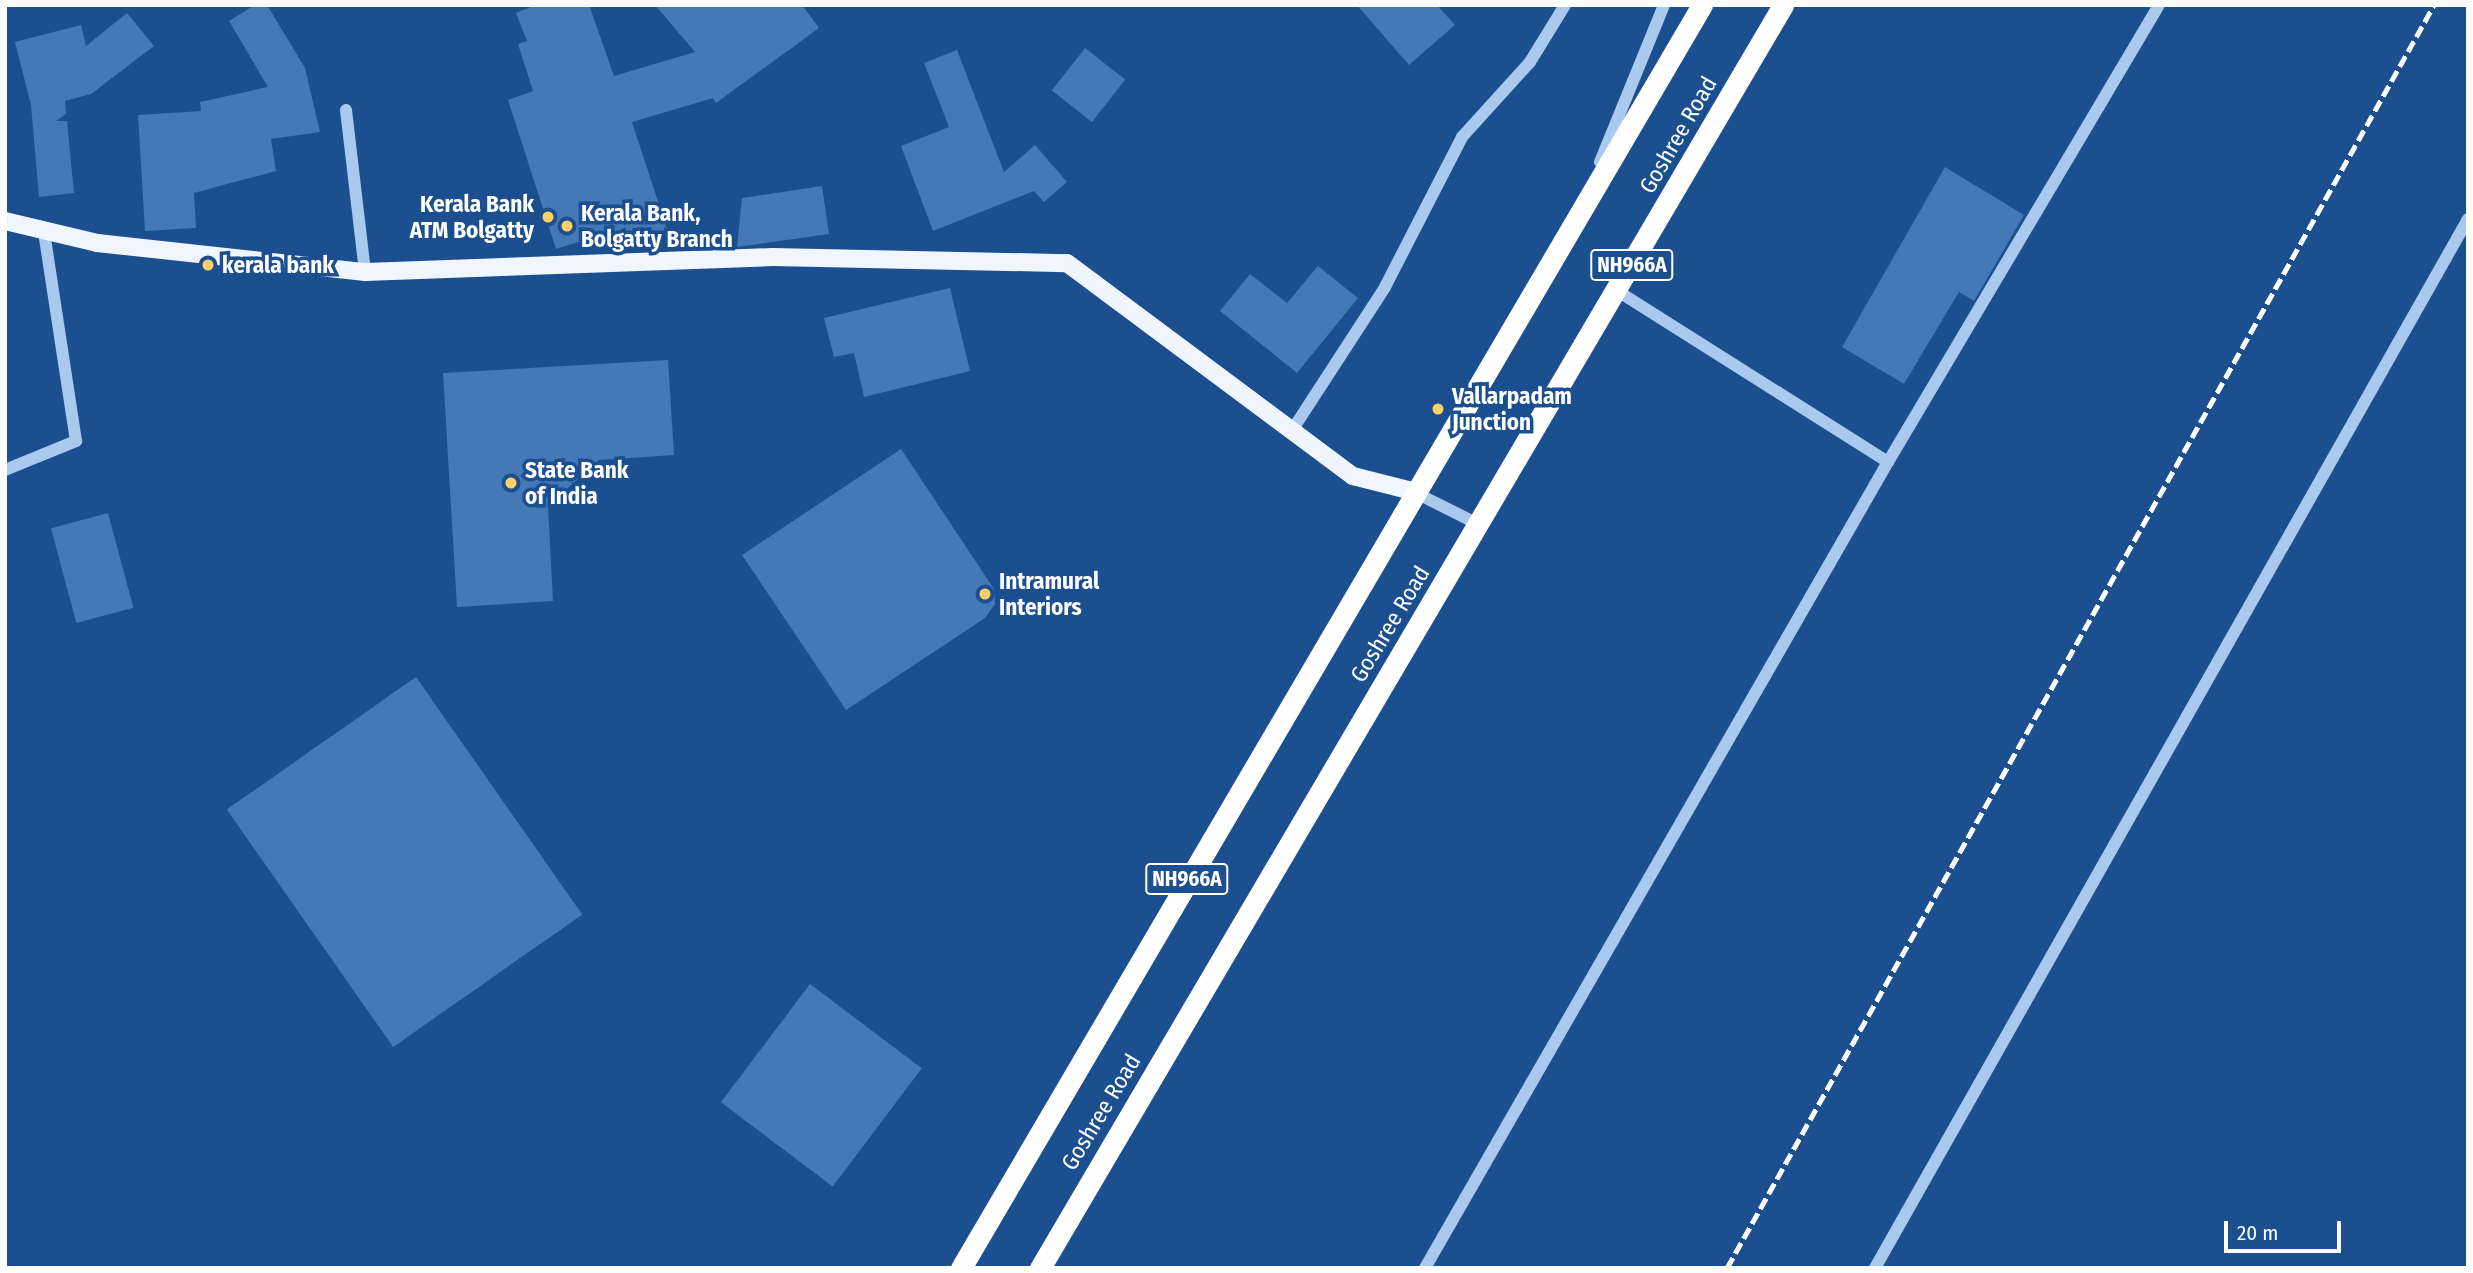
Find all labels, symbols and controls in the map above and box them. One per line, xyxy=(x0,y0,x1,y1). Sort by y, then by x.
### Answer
street label: Goshree Road xyxy=(1633,72,1723,198)
place label: Kerala Bank ATM Bolgatty xyxy=(410,190,534,244)
place label: Kerala Bank, Bolgatty Branch xyxy=(581,199,733,253)
marker: Kerala Bank ATM Bolgatty xyxy=(540,209,556,225)
marker: Kerala Bank, Bolgatty Branch xyxy=(559,218,575,234)
road number: NH966A xyxy=(1590,247,1674,282)
place label: kerala bank xyxy=(222,251,334,279)
marker: kerala bank xyxy=(200,257,216,273)
place label: Vallarpadam Junction xyxy=(1452,382,1572,436)
marker: Vallarpadam Junction xyxy=(1430,401,1446,417)
place label: State Bank of India xyxy=(525,456,628,510)
marker: State Bank of India xyxy=(503,475,519,491)
street label: Goshree Road xyxy=(1345,561,1435,687)
place label: Intramural Interiors xyxy=(999,567,1099,621)
marker: Intramural Interiors xyxy=(977,586,993,602)
road number: NH966A xyxy=(1145,862,1229,896)
street label: Goshree Road xyxy=(1056,1049,1146,1175)
scale bar xyxy=(2228,1206,2345,1250)
text: 20 m xyxy=(2237,1220,2278,1246)

